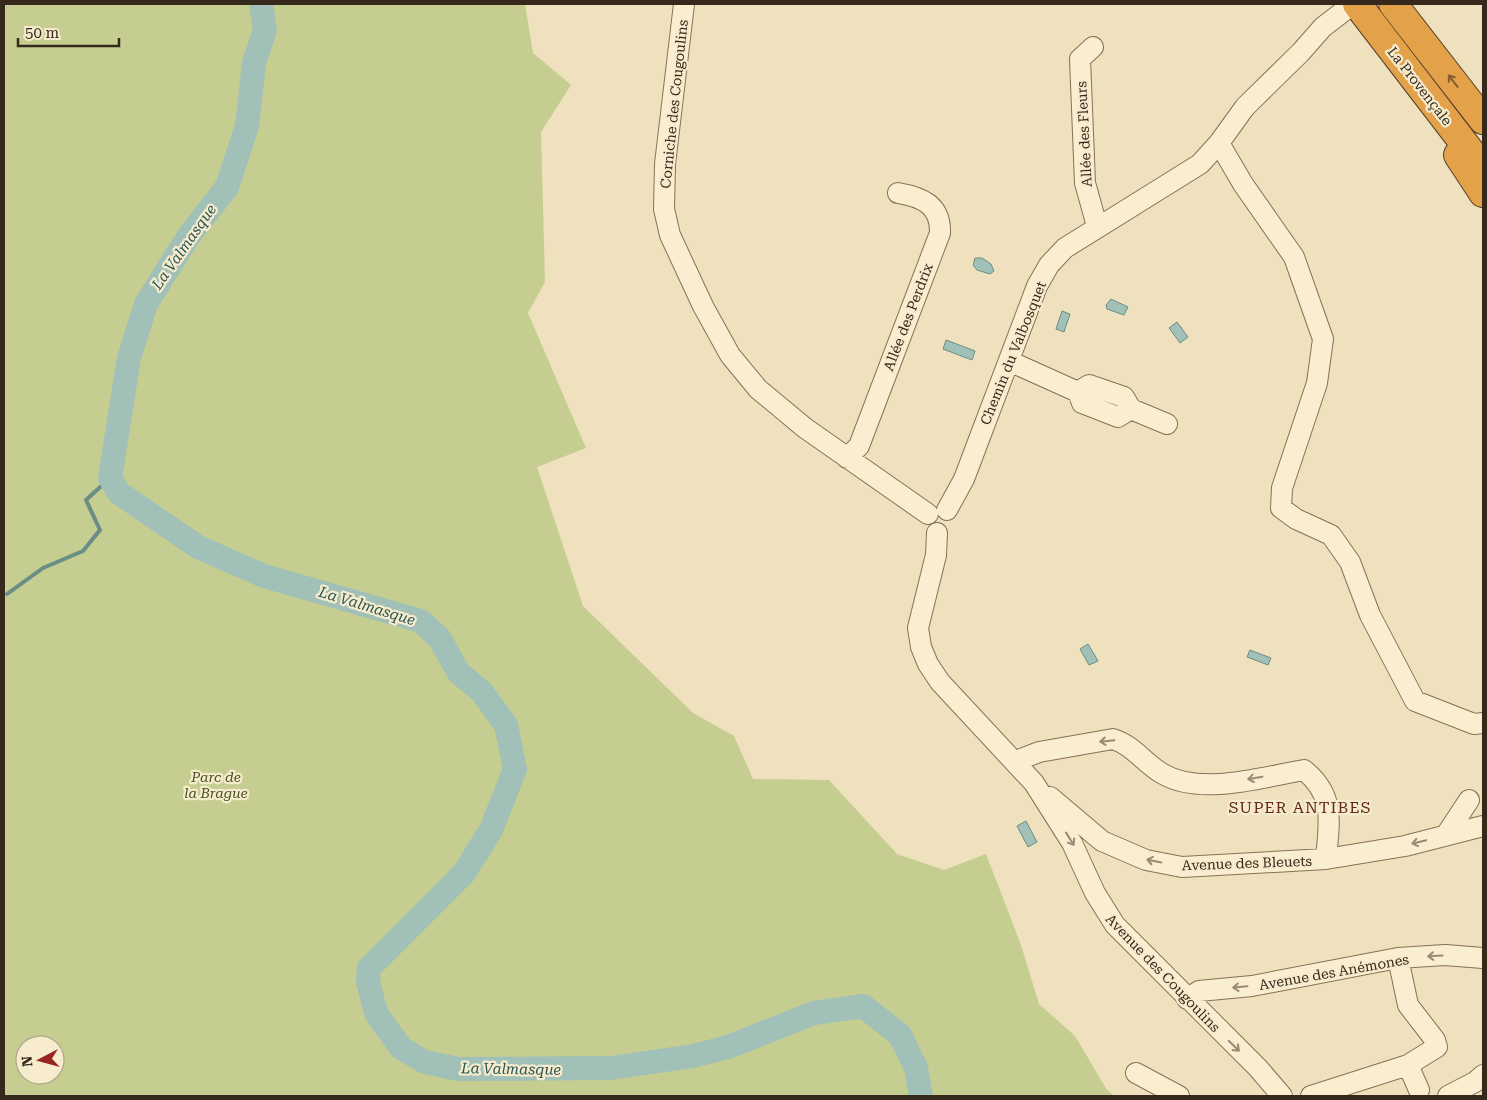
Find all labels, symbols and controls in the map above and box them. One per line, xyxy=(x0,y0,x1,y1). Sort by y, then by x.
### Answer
scale bar xyxy=(18,15,119,47)
street label: Corniche des Cougoulins xyxy=(657,18,691,189)
text: 50 m xyxy=(25,24,60,42)
street label: La Provençale xyxy=(1384,44,1456,129)
one-way arrow xyxy=(1448,75,1459,88)
street label: Allée des Fleurs xyxy=(1073,80,1095,187)
water label: La Valmasque xyxy=(147,201,220,294)
street label: Allée des Perdrix xyxy=(880,261,936,373)
street label: Chemin du Valbosquet xyxy=(977,279,1049,427)
water label: La Valmasque xyxy=(316,582,418,629)
one-way arrow xyxy=(1099,736,1115,746)
park label: Parc de la Brague xyxy=(184,769,248,801)
one-way arrow xyxy=(1248,774,1264,784)
district label: SUPER ANTIBES xyxy=(1229,798,1371,817)
one-way arrow xyxy=(1065,832,1075,846)
one-way arrow xyxy=(1411,838,1427,847)
street label: Avenue des Bleuets xyxy=(1182,853,1313,873)
one-way arrow xyxy=(1146,856,1162,865)
street label: Avenue des Cougoulins xyxy=(1103,911,1224,1035)
street label: Avenue des Anémones xyxy=(1258,951,1410,993)
one-way arrow xyxy=(1427,951,1443,960)
one-way arrow xyxy=(1232,983,1248,992)
north arrow xyxy=(15,1035,65,1085)
one-way arrow xyxy=(1228,1040,1241,1052)
text: N xyxy=(19,1055,36,1068)
water label: La Valmasque xyxy=(460,1059,562,1079)

